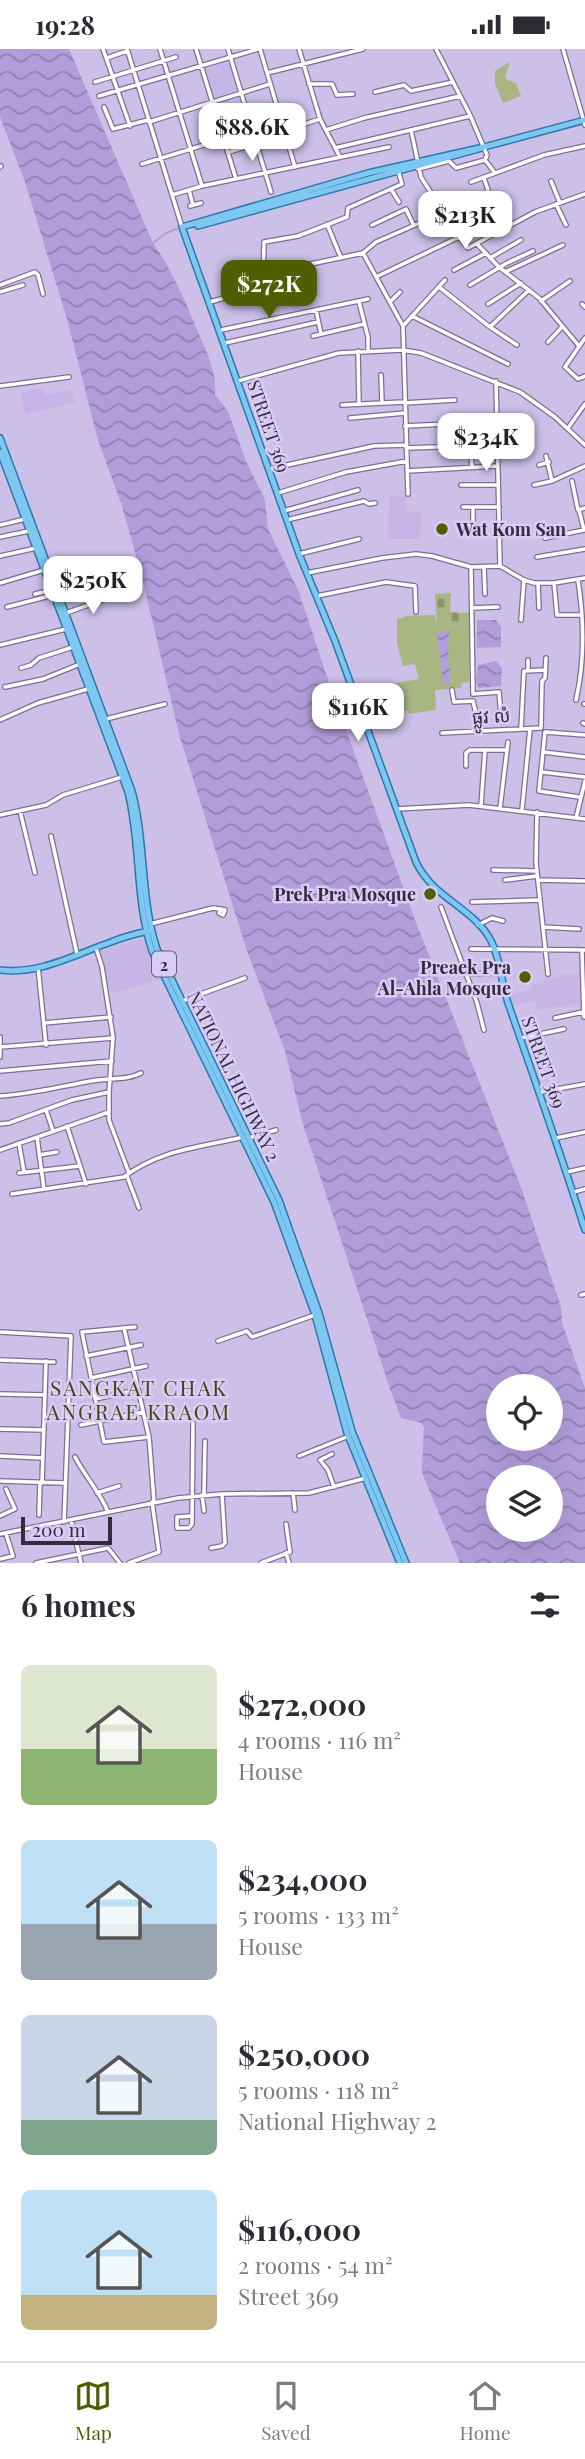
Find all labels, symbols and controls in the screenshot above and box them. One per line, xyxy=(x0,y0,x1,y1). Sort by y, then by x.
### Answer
text: 19:28 xyxy=(35,7,95,42)
pin: $88.6K xyxy=(195,103,309,163)
text: $88.6K xyxy=(215,110,289,141)
pin: $213K xyxy=(416,191,514,251)
text: $213K xyxy=(434,198,496,229)
pin: $272K xyxy=(220,261,318,320)
text: $272K xyxy=(237,267,301,298)
street label: STREET 369 xyxy=(242,377,296,475)
pin: $234K xyxy=(437,413,535,473)
text: $234K xyxy=(453,420,519,451)
place label: Wat Kom San xyxy=(455,517,566,541)
marker: Wat Kom San xyxy=(434,521,450,537)
pin: $250K xyxy=(44,557,142,616)
text: $250K xyxy=(59,563,127,594)
pin: $116K xyxy=(309,683,407,743)
text: $116K xyxy=(328,690,388,721)
street label: ផ្លូវ លំ xyxy=(471,703,511,734)
place label: Prek Pra Mosque xyxy=(274,882,416,906)
marker: Prek Pra Mosque xyxy=(422,886,438,902)
road number: 2 xyxy=(152,952,176,977)
place label: Preaek Pra Al-Ahla Mosque xyxy=(377,955,512,1000)
marker: Preaek Pra Al-Ahla Mosque xyxy=(517,969,533,985)
street label: NATIONAL HIGHWAY 2 xyxy=(182,987,286,1165)
street label: STREET 369 xyxy=(516,1013,572,1111)
district label: SANGKAT CHAK ANGRAE KRAOM xyxy=(46,1373,231,1425)
map controls xyxy=(486,1374,563,1542)
button: locate xyxy=(486,1374,563,1451)
button: layers xyxy=(486,1465,563,1542)
scale bar xyxy=(21,1514,112,1546)
text: 200 m xyxy=(32,1516,86,1542)
text: 6 homes xyxy=(21,1585,136,1625)
icon: filters xyxy=(526,1586,564,1624)
text: $272,000 xyxy=(238,1684,366,1724)
icon: home xyxy=(77,1693,161,1777)
text: 4 rooms · 116 m² xyxy=(238,1724,401,1755)
text: House xyxy=(238,1755,303,1786)
text: $234,000 xyxy=(238,1859,368,1899)
icon: home xyxy=(77,1868,161,1952)
text: 5 rooms · 133 m² xyxy=(238,1899,399,1930)
text: House xyxy=(238,1930,303,1961)
text: $250,000 xyxy=(238,2034,370,2074)
icon: home xyxy=(77,2043,161,2127)
text: 5 rooms · 118 m² xyxy=(238,2074,399,2105)
text: National Highway 2 xyxy=(238,2105,436,2136)
text: $116,000 xyxy=(238,2209,361,2249)
icon: home xyxy=(77,2218,161,2302)
text: 2 rooms · 54 m² xyxy=(238,2249,393,2280)
text: Street 369 xyxy=(238,2280,339,2311)
tab: Map xyxy=(74,2377,112,2445)
tab: Saved xyxy=(261,2377,311,2445)
tab: Home xyxy=(460,2377,511,2445)

